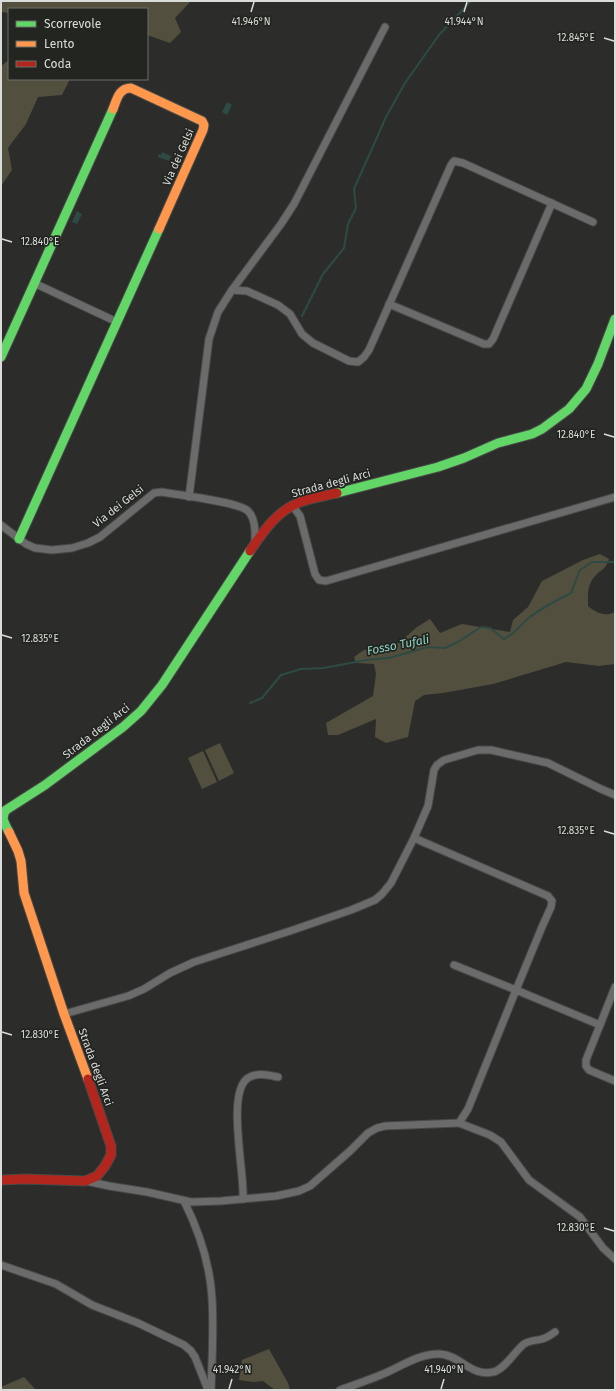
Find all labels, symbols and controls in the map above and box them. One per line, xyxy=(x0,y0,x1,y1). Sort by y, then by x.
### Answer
legend xyxy=(8,8,148,80)
text: 41.946°N xyxy=(232,16,270,28)
text: 41.944°N xyxy=(444,16,484,28)
text: Scorrevole xyxy=(44,17,101,31)
text: 12.845°E xyxy=(557,32,595,44)
text: Lento xyxy=(44,37,74,51)
text: Coda xyxy=(44,57,71,71)
street label: Via dei Gelsi xyxy=(160,127,197,188)
text: 12.840°E xyxy=(21,236,59,248)
text: 12.840°E xyxy=(557,429,595,441)
street label: Strada degli Arci xyxy=(290,467,372,500)
street label: Via dei Gelsi xyxy=(90,482,146,530)
water label: Fosso Tufali xyxy=(366,632,431,658)
text: 12.835°E xyxy=(21,633,59,645)
street label: Strada degli Arci xyxy=(60,701,132,762)
text: 12.835°E xyxy=(557,825,595,837)
street label: Strada degli Arci xyxy=(76,1027,116,1108)
text: 12.830°E xyxy=(21,1029,59,1041)
text: 12.830°E xyxy=(557,1222,595,1234)
text: 41.942°N xyxy=(213,1364,251,1376)
text: 41.940°N xyxy=(424,1364,464,1376)

